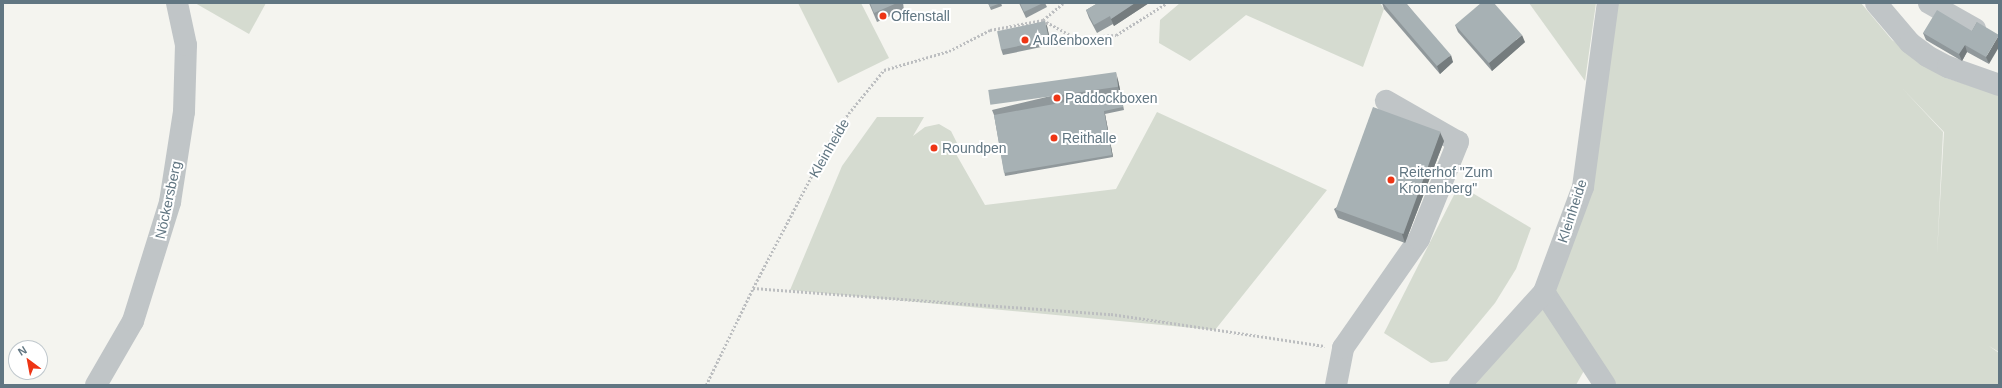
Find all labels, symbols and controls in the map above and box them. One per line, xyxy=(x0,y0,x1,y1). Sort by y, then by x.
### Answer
place label: Offenstall xyxy=(891,8,950,24)
marker: Offenstall xyxy=(878,11,888,21)
place label: Außenboxen xyxy=(1033,32,1112,48)
marker: Außenboxen xyxy=(1020,35,1030,45)
place label: Paddockboxen xyxy=(1065,90,1158,106)
marker: Paddockboxen xyxy=(1052,93,1062,103)
street label: Kleinheide xyxy=(805,115,853,181)
place label: Reithalle xyxy=(1062,130,1116,146)
marker: Reithalle xyxy=(1049,133,1059,143)
place label: Roundpen xyxy=(942,140,1007,156)
marker: Roundpen xyxy=(929,143,939,153)
street label: Nöckersberg xyxy=(152,159,184,241)
place label: Reiterhof "Zum Kronenberg" xyxy=(1399,164,1493,196)
marker: Reiterhof "Zum Kronenberg" xyxy=(1386,175,1396,185)
street label: Kleinheide xyxy=(1554,177,1590,245)
north arrow xyxy=(8,340,48,380)
text: N xyxy=(16,343,29,358)

